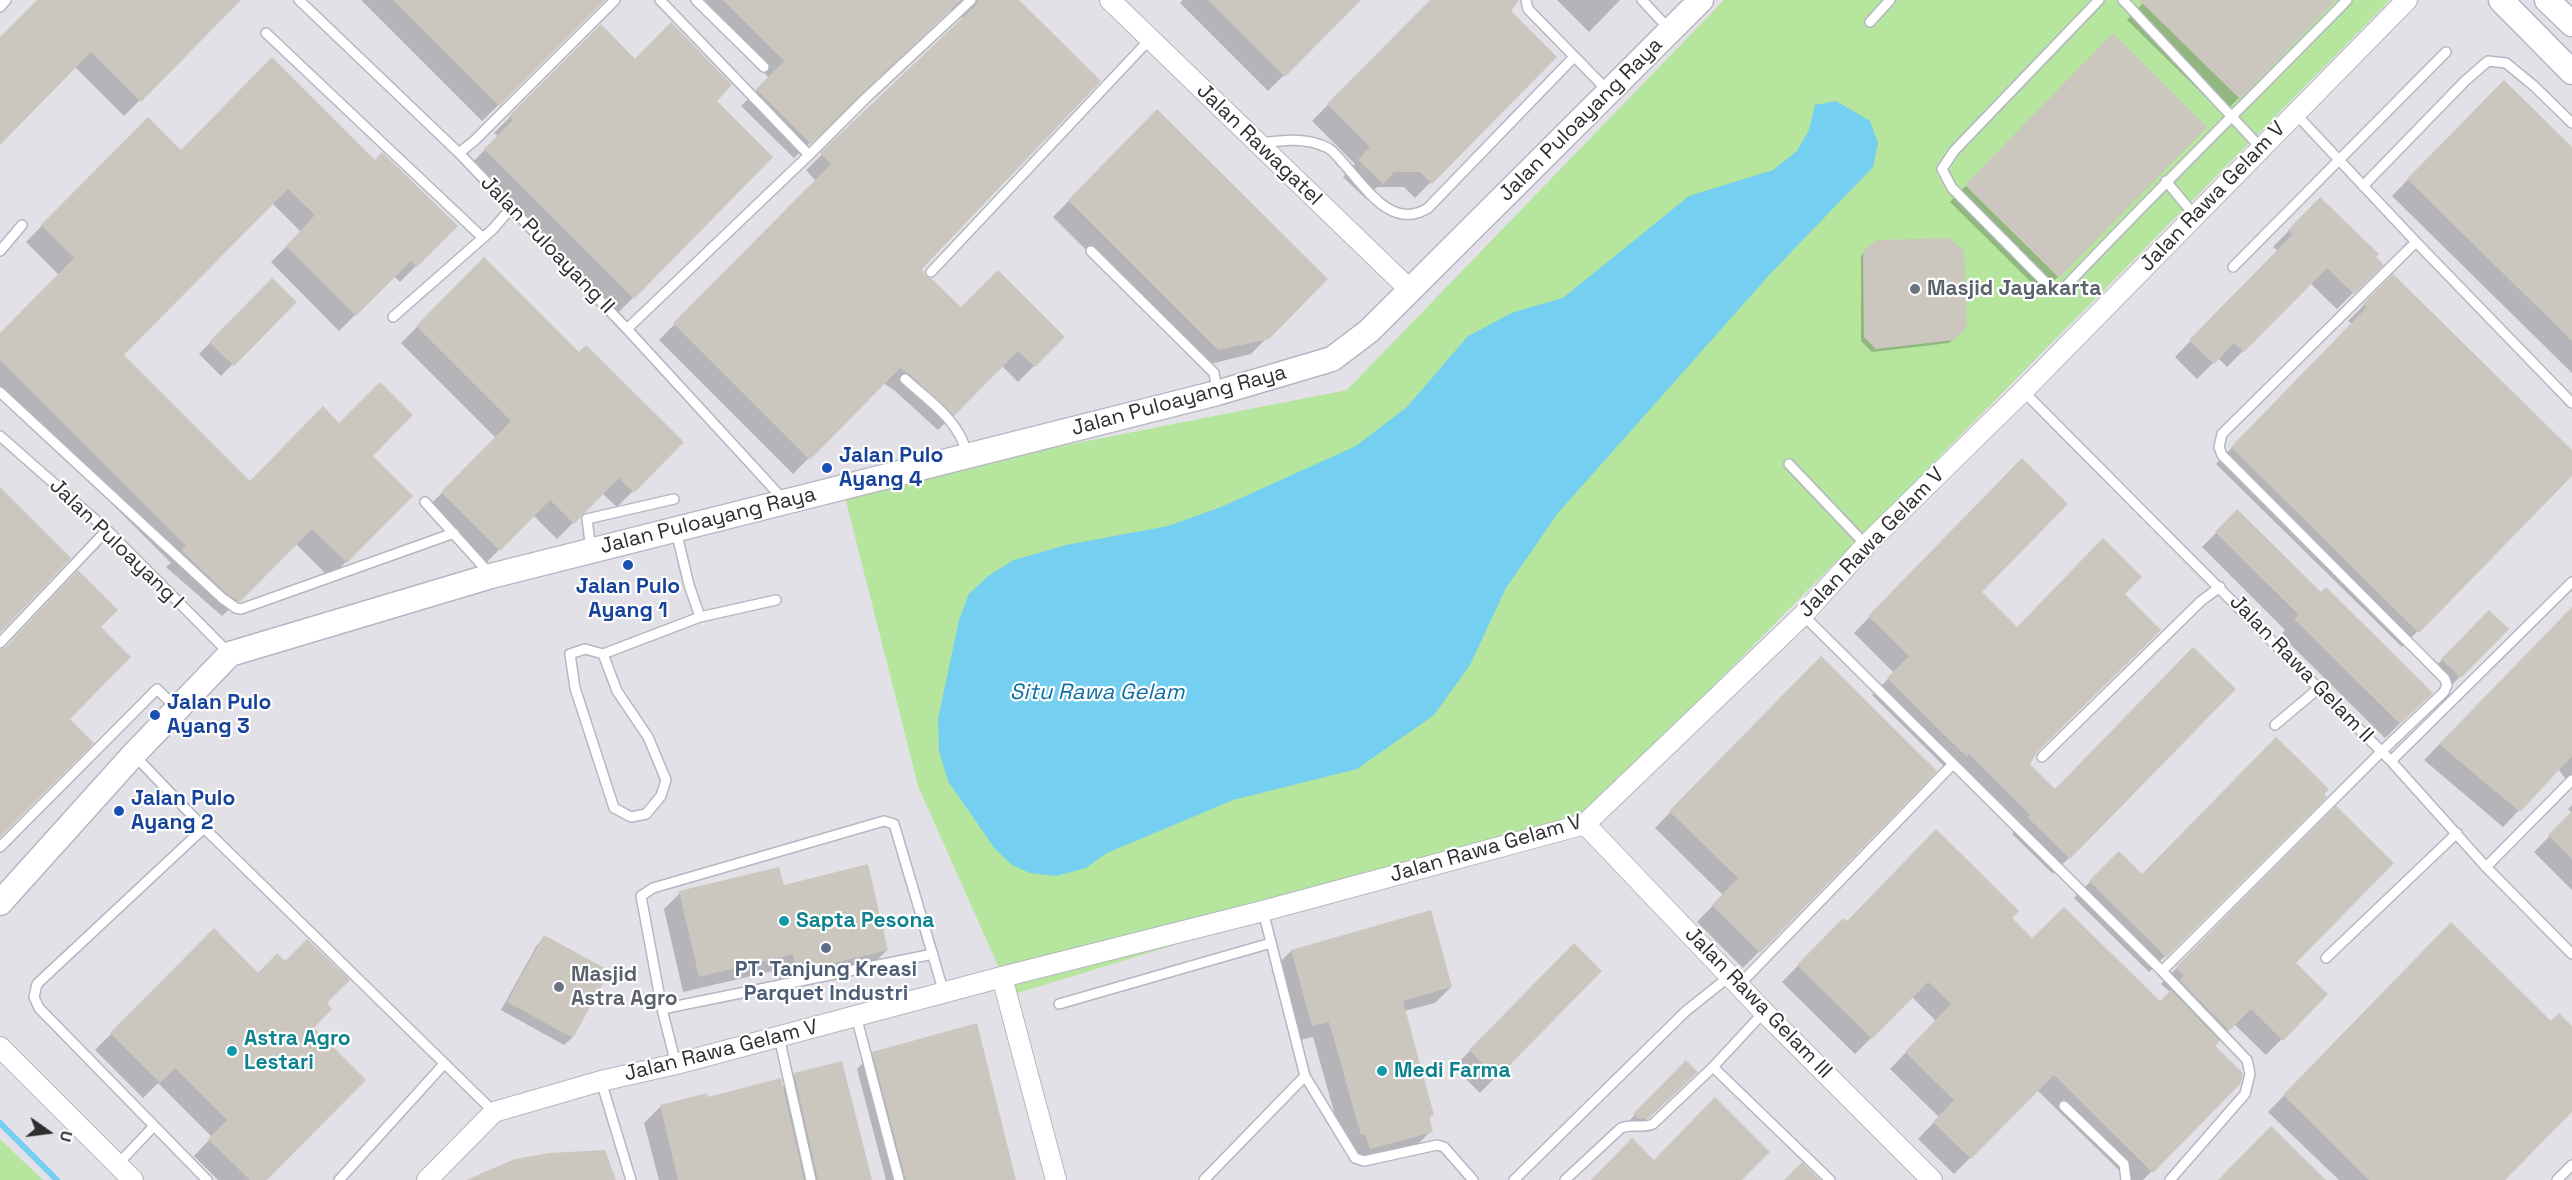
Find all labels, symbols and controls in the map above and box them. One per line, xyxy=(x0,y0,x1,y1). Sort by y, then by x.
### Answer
street label: Jalan Puloayang Raya xyxy=(1494,33,1668,207)
street label: Jalan Rawagatel xyxy=(1191,79,1327,211)
street label: Jalan Rawa Gelam V xyxy=(2135,117,2291,277)
street label: Jalan Puloayang II xyxy=(475,171,619,319)
place label: Masjid Jayakarta xyxy=(1927,276,2101,302)
marker: Masjid Jayakarta xyxy=(1908,282,1922,296)
street label: Jalan Puloayang Raya xyxy=(1069,360,1289,442)
place label: Jalan Pulo Ayang 4 xyxy=(839,443,943,493)
marker: Jalan Pulo Ayang 4 xyxy=(820,461,834,475)
street label: Jalan Rawa Gelam V xyxy=(1794,463,1950,623)
street label: Jalan Puloayang I xyxy=(44,474,188,614)
street label: Jalan Puloayang Raya xyxy=(597,482,819,560)
marker: Jalan Pulo Ayang 1 xyxy=(621,558,635,572)
place label: Jalan Pulo Ayang 1 xyxy=(576,574,680,624)
street label: Jalan Rawa Gelam II xyxy=(2224,590,2378,748)
water label: Situ Rawa Gelam xyxy=(1010,680,1184,706)
place label: Jalan Pulo Ayang 3 xyxy=(167,690,271,740)
marker: Jalan Pulo Ayang 3 xyxy=(148,708,162,722)
place label: Jalan Pulo Ayang 2 xyxy=(131,786,235,836)
marker: Jalan Pulo Ayang 2 xyxy=(112,804,126,818)
street label: Jalan Rawa Gelam V xyxy=(1387,810,1585,888)
place label: Sapta Pesona xyxy=(796,908,934,934)
marker: Sapta Pesona xyxy=(777,914,791,928)
street label: Jalan Rawa Gelam III xyxy=(1679,922,1837,1084)
marker: PT. Tanjung Kreasi Parquet Industri xyxy=(819,941,833,955)
place label: PT. Tanjung Kreasi Parquet Industri xyxy=(735,957,917,1007)
place label: Masjid Astra Agro xyxy=(571,962,678,1012)
marker: Masjid Astra Agro xyxy=(552,980,566,994)
street label: Jalan Rawa Gelam V xyxy=(622,1015,820,1087)
place label: Astra Agro Lestari xyxy=(244,1026,351,1076)
marker: Astra Agro Lestari xyxy=(225,1044,239,1058)
place label: Medi Farma xyxy=(1394,1058,1511,1084)
marker: Medi Farma xyxy=(1375,1064,1389,1078)
north arrow xyxy=(18,1102,78,1162)
text: U xyxy=(54,1129,77,1144)

